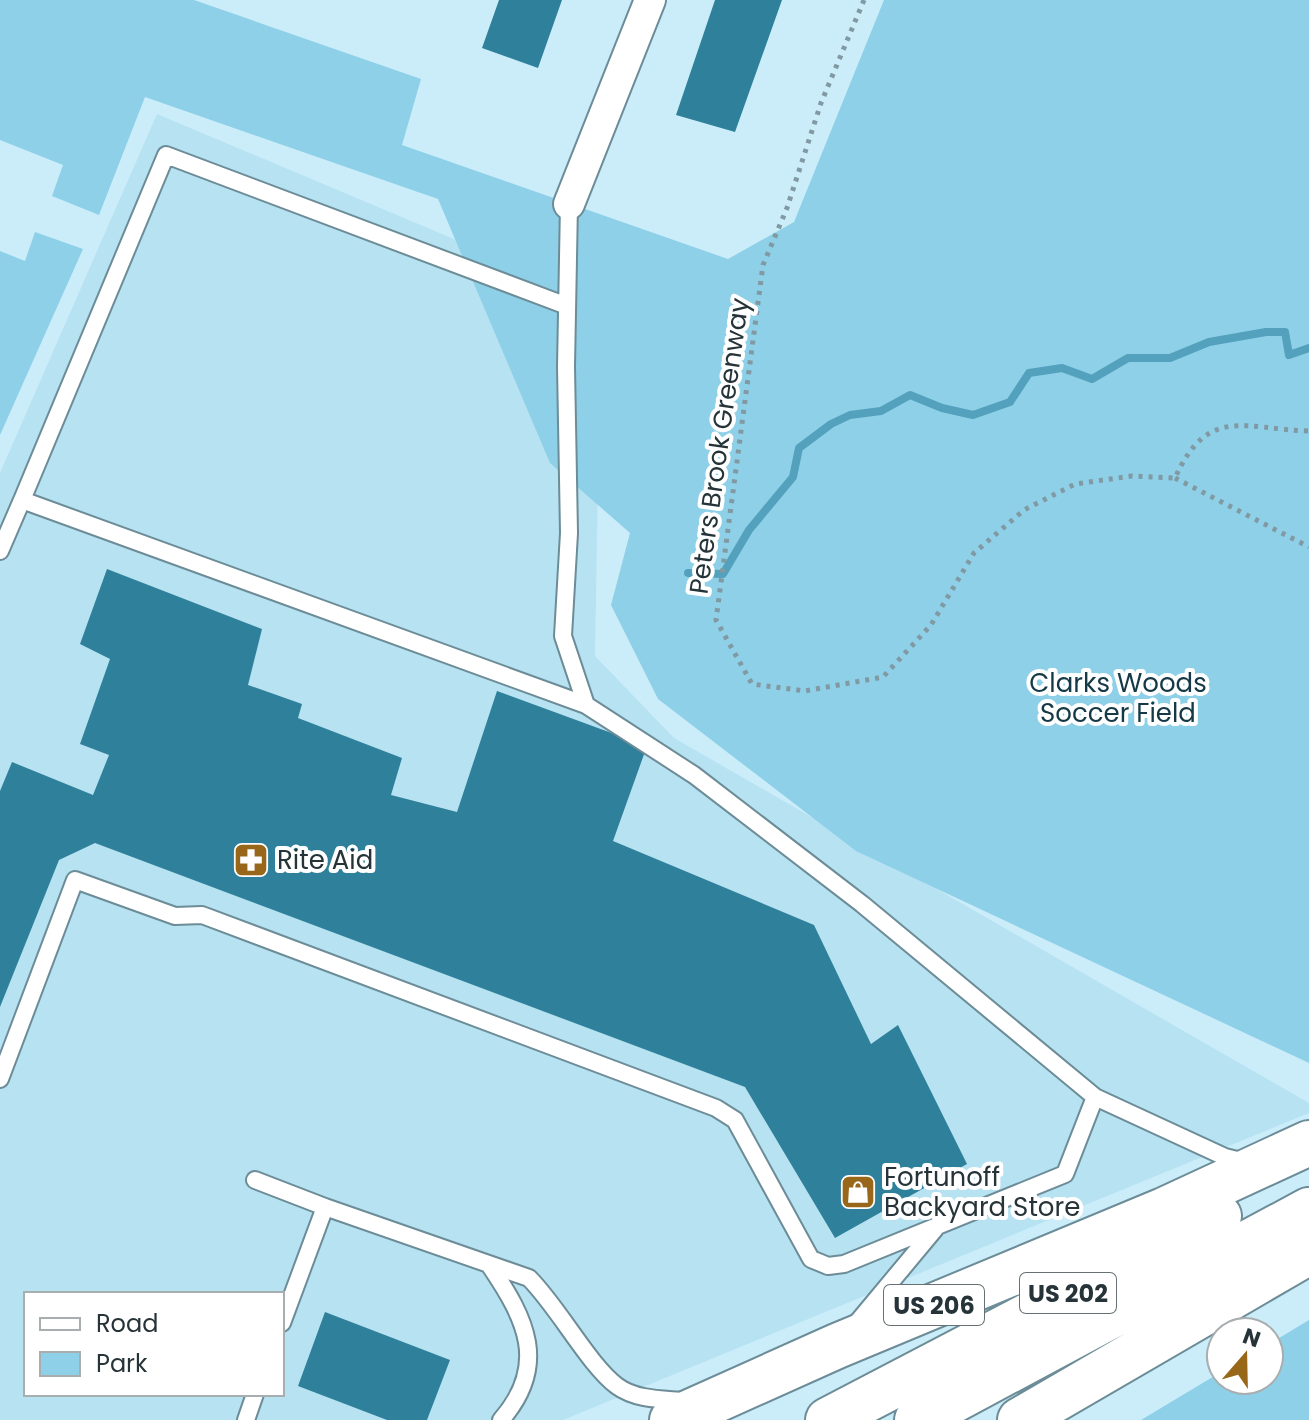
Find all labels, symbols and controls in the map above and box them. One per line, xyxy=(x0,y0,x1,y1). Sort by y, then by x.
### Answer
street label: Peters Brook Greenway xyxy=(680,295,758,596)
park label: Clarks Woods Soccer Field xyxy=(1029,665,1207,731)
pharmacy icon: Rite Aid xyxy=(232,841,270,879)
place label: Rite Aid xyxy=(277,842,373,878)
place label: Fortunoff Backyard Store xyxy=(884,1159,1080,1225)
shop icon: Fortunoff Backyard Store xyxy=(839,1173,877,1211)
road number: US 202 xyxy=(1020,1273,1116,1313)
road number: US 206 xyxy=(884,1285,984,1325)
legend xyxy=(24,1292,284,1396)
text: Road xyxy=(96,1307,158,1340)
north arrow xyxy=(1205,1316,1285,1396)
text: N xyxy=(1239,1320,1265,1355)
text: Park xyxy=(96,1347,148,1380)

